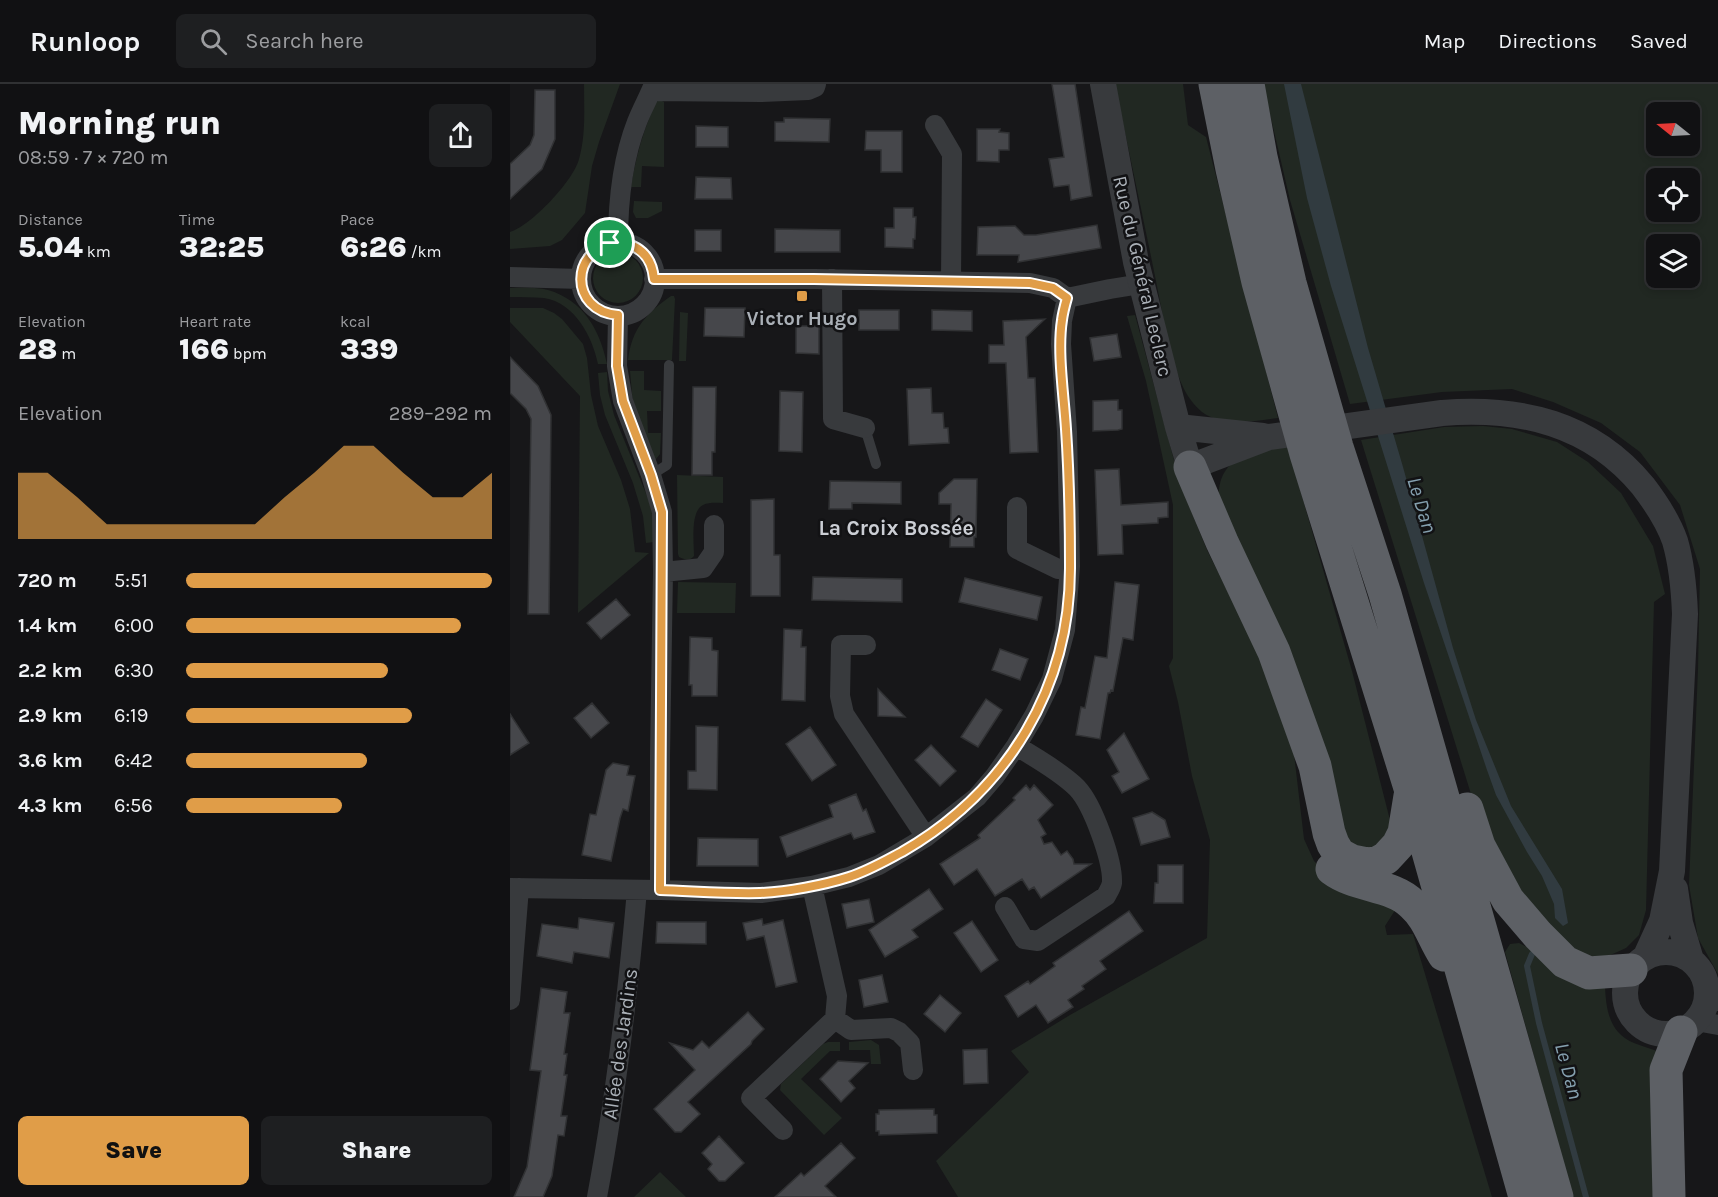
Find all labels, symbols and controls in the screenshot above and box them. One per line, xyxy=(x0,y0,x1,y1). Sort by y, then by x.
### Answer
search box xyxy=(176,14,596,68)
text: Runloop xyxy=(30,25,140,58)
icon: search xyxy=(197,25,230,58)
text: Search here xyxy=(245,28,364,54)
text: Map xyxy=(1424,29,1465,53)
text: Directions xyxy=(1498,29,1597,53)
text: Saved xyxy=(1630,29,1688,53)
north arrow xyxy=(1646,102,1700,156)
map controls xyxy=(1646,102,1700,288)
text: Morning run xyxy=(18,104,221,142)
button: share xyxy=(429,104,492,167)
text: 08:59 · 7 × 720 m xyxy=(18,146,168,169)
button: locate xyxy=(1646,168,1700,222)
street label: Rue du Général Leclerc xyxy=(1108,173,1177,379)
text: Distance xyxy=(18,210,83,229)
text: Time xyxy=(179,210,215,229)
text: Pace xyxy=(340,210,374,229)
pin xyxy=(584,217,635,268)
icon: arrive xyxy=(593,226,626,259)
text: 5.04 xyxy=(18,229,83,265)
text: 32:25 xyxy=(179,229,264,265)
text: 6:26 xyxy=(340,229,407,265)
button: layers xyxy=(1646,234,1700,288)
text: km xyxy=(83,242,111,261)
text: /km xyxy=(407,242,442,261)
marker: Victor Hugo xyxy=(795,289,809,303)
place label: Victor Hugo xyxy=(747,307,857,330)
text: Elevation xyxy=(18,312,86,331)
text: Heart rate xyxy=(179,312,251,331)
text: kcal xyxy=(340,312,371,331)
text: 28 xyxy=(18,331,57,367)
text: 166 xyxy=(179,331,229,367)
text: 339 xyxy=(340,331,399,367)
text: m xyxy=(57,344,76,363)
text: bpm xyxy=(229,344,267,363)
text: Elevation xyxy=(18,402,103,425)
text: 289–292 m xyxy=(389,402,492,425)
water label: Le Dan xyxy=(1402,474,1442,536)
district label: La Croix Bossée xyxy=(818,516,974,540)
text: 720 m xyxy=(18,569,77,592)
text: 5:51 xyxy=(114,569,148,592)
text: 1.4 km xyxy=(18,614,77,637)
text: 6:00 xyxy=(114,614,154,637)
text: 2.2 km xyxy=(18,659,82,682)
text: 6:30 xyxy=(114,659,154,682)
text: 2.9 km xyxy=(18,704,82,727)
text: 6:19 xyxy=(114,704,148,727)
text: 3.6 km xyxy=(18,749,83,772)
text: 6:42 xyxy=(114,749,153,772)
text: 4.3 km xyxy=(18,794,83,817)
text: 6:56 xyxy=(114,794,153,817)
street label: Allée des Jardins xyxy=(599,967,642,1121)
water label: Le Dan xyxy=(1550,1040,1588,1102)
button: Save xyxy=(18,1116,249,1185)
button: Share xyxy=(261,1116,492,1185)

